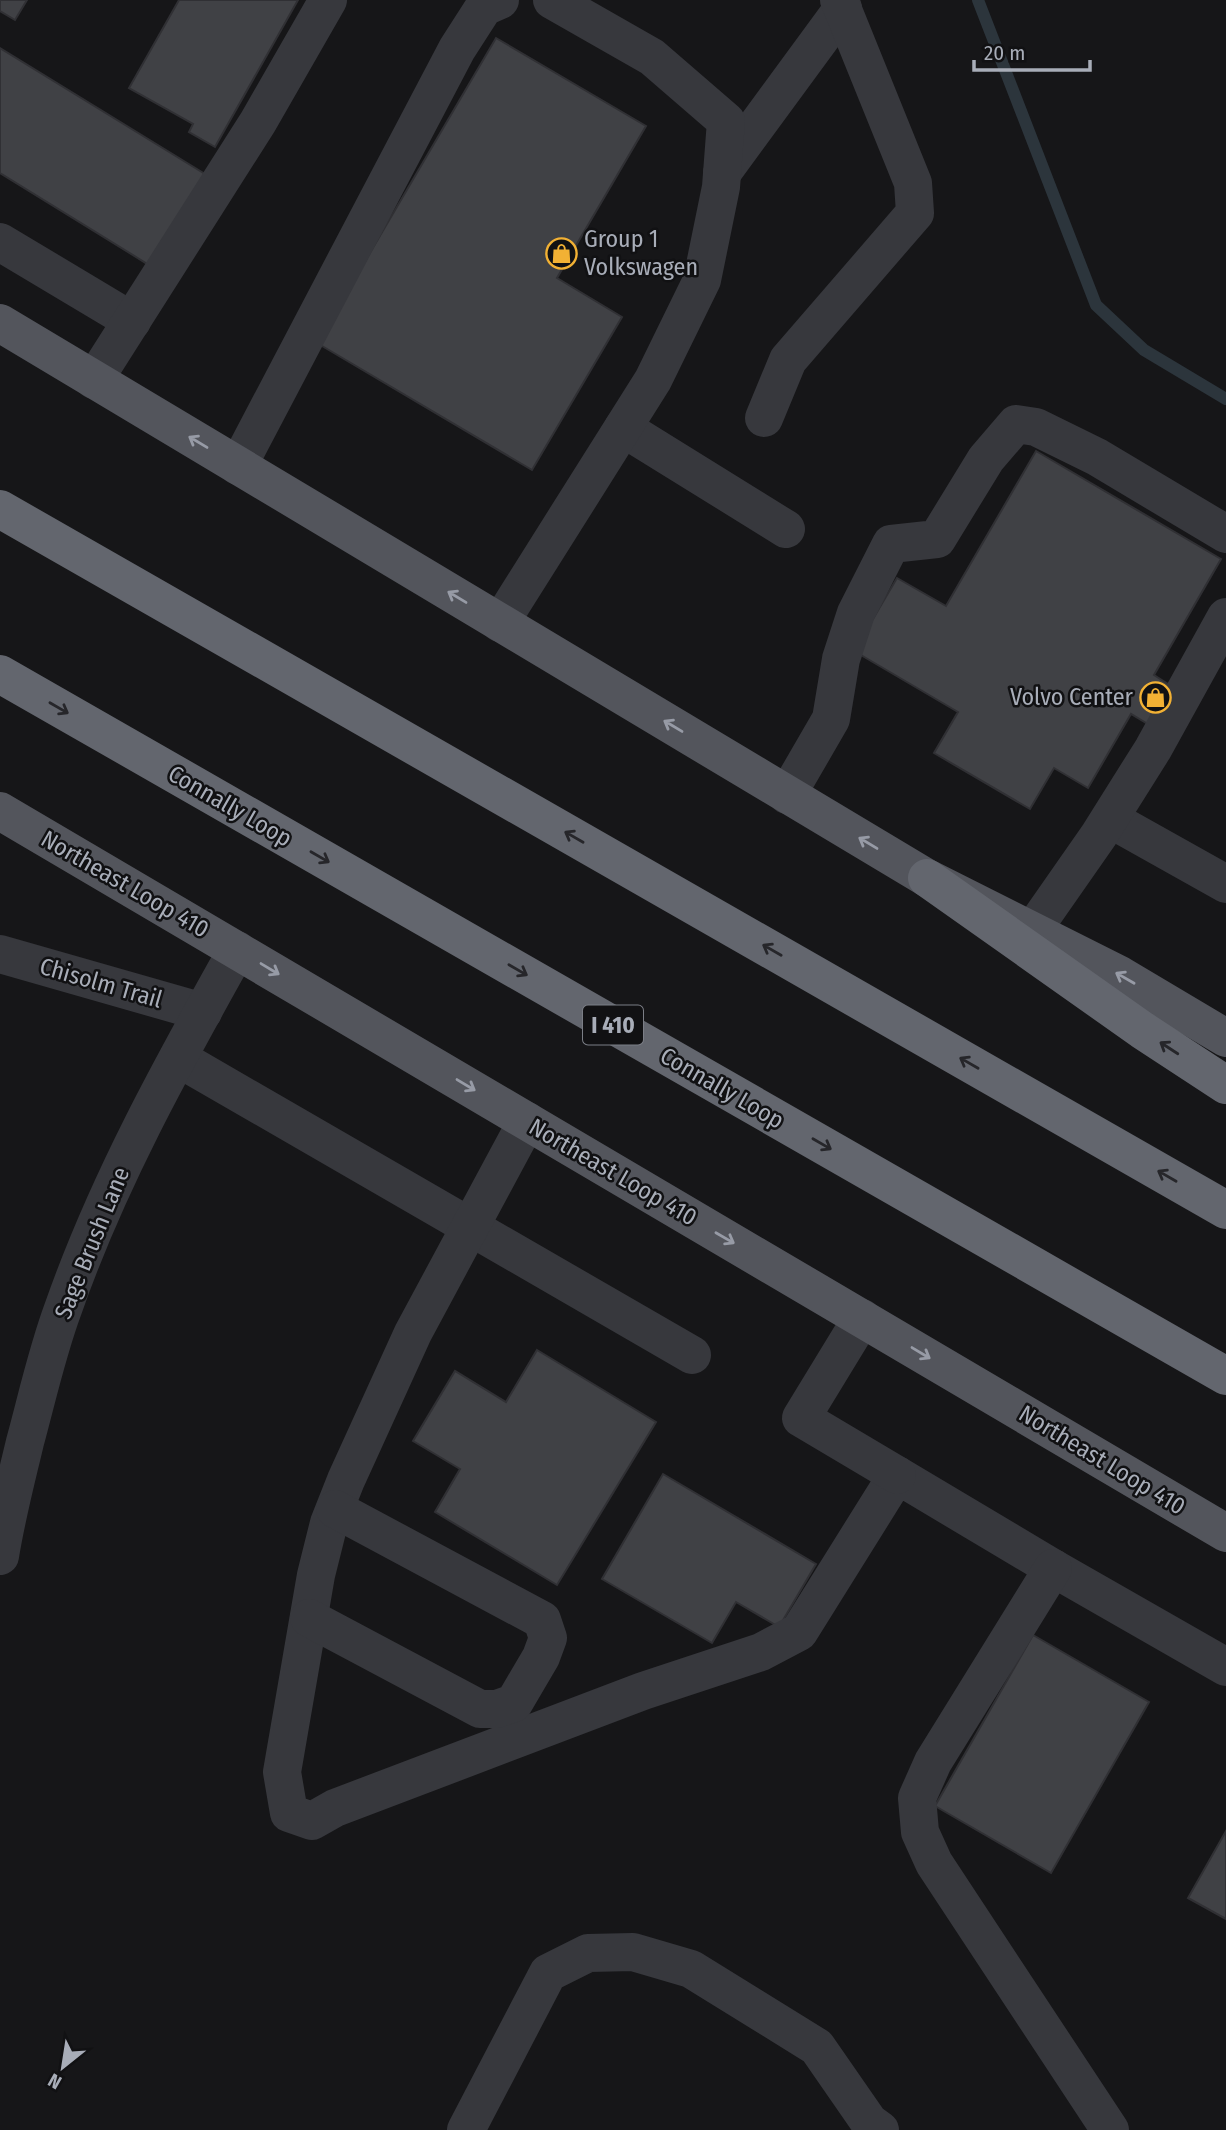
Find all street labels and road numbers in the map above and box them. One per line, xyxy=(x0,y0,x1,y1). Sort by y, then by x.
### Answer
street label: Connally Loop xyxy=(163,759,297,853)
street label: Northeast Loop 410 xyxy=(36,825,214,943)
street label: Chisolm Trail xyxy=(37,952,165,1014)
road number: I 410 xyxy=(583,1006,643,1044)
street label: Connally Loop xyxy=(655,1041,789,1135)
street label: Northeast Loop 410 xyxy=(524,1113,702,1231)
street label: Sage Brush Lane xyxy=(49,1163,135,1323)
street label: Northeast Loop 410 xyxy=(1014,1399,1190,1521)

